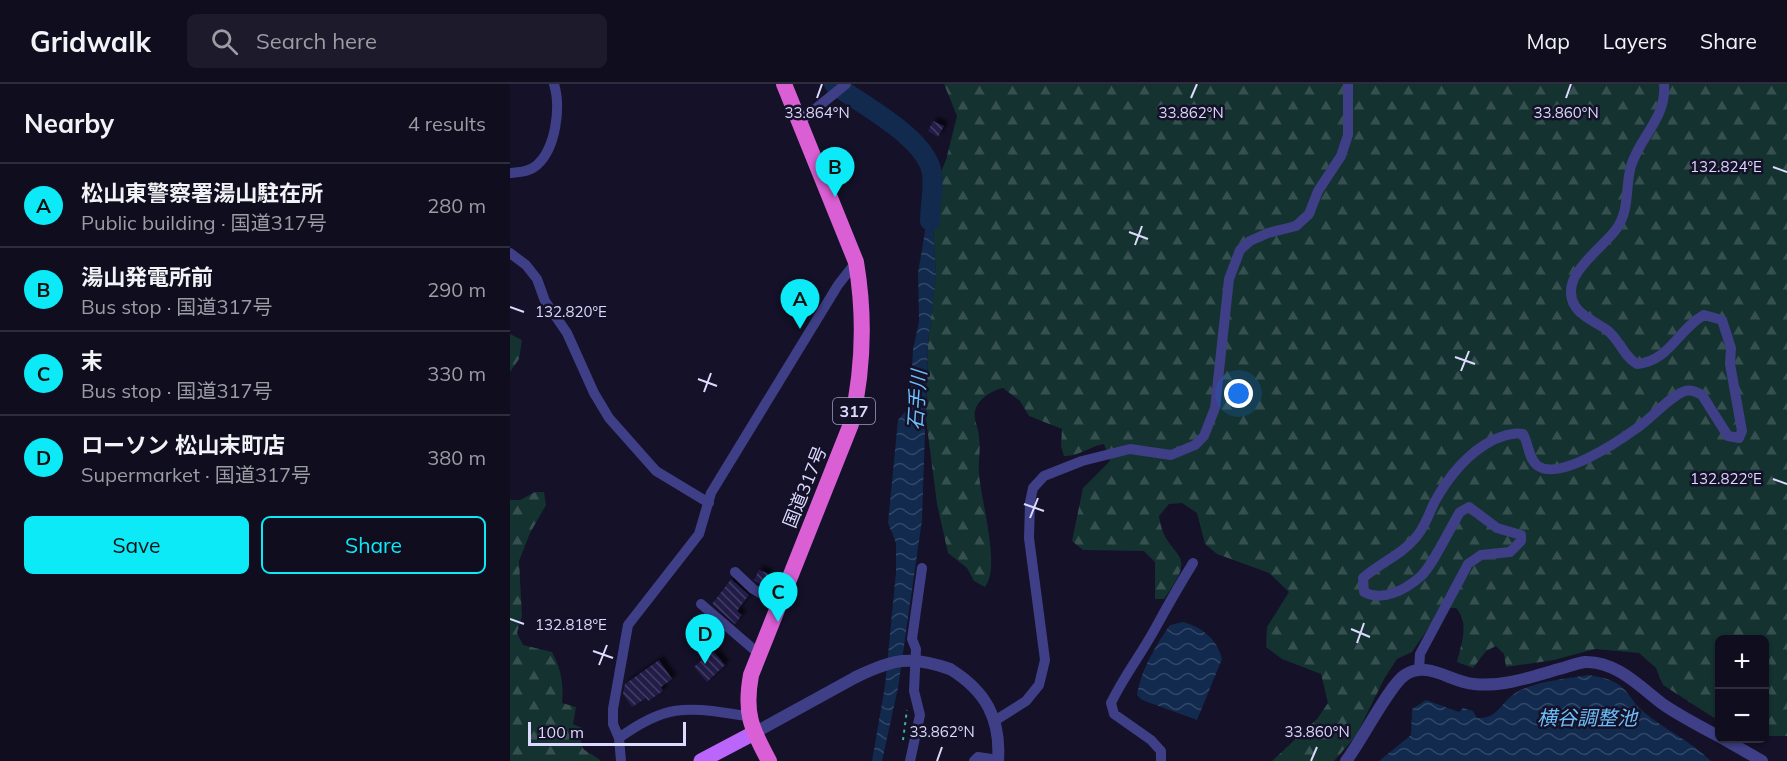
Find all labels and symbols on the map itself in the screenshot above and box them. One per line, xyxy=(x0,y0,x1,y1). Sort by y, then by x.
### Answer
text: 33.864°N xyxy=(784,103,850,122)
text: 33.862°N xyxy=(1158,103,1224,122)
text: 33.860°N xyxy=(1533,103,1599,122)
pin: B xyxy=(816,147,854,197)
text: 132.824°E xyxy=(1690,157,1762,176)
pin: A xyxy=(780,280,820,329)
text: 132.820°E xyxy=(535,302,607,321)
water label: 石手川 xyxy=(902,367,931,431)
your location xyxy=(1224,379,1253,408)
road number: 317 xyxy=(833,398,875,424)
street label: 国道317号 xyxy=(778,442,831,531)
text: 132.822°E xyxy=(1690,469,1762,488)
pin: C xyxy=(758,572,798,622)
pin: D xyxy=(686,614,724,664)
text: 132.818°E xyxy=(535,615,607,634)
water label: 横谷調整池 xyxy=(1537,705,1639,730)
scale bar xyxy=(528,719,686,746)
text: 33.862°N xyxy=(909,722,975,741)
text: 33.860°N xyxy=(1284,722,1350,741)

